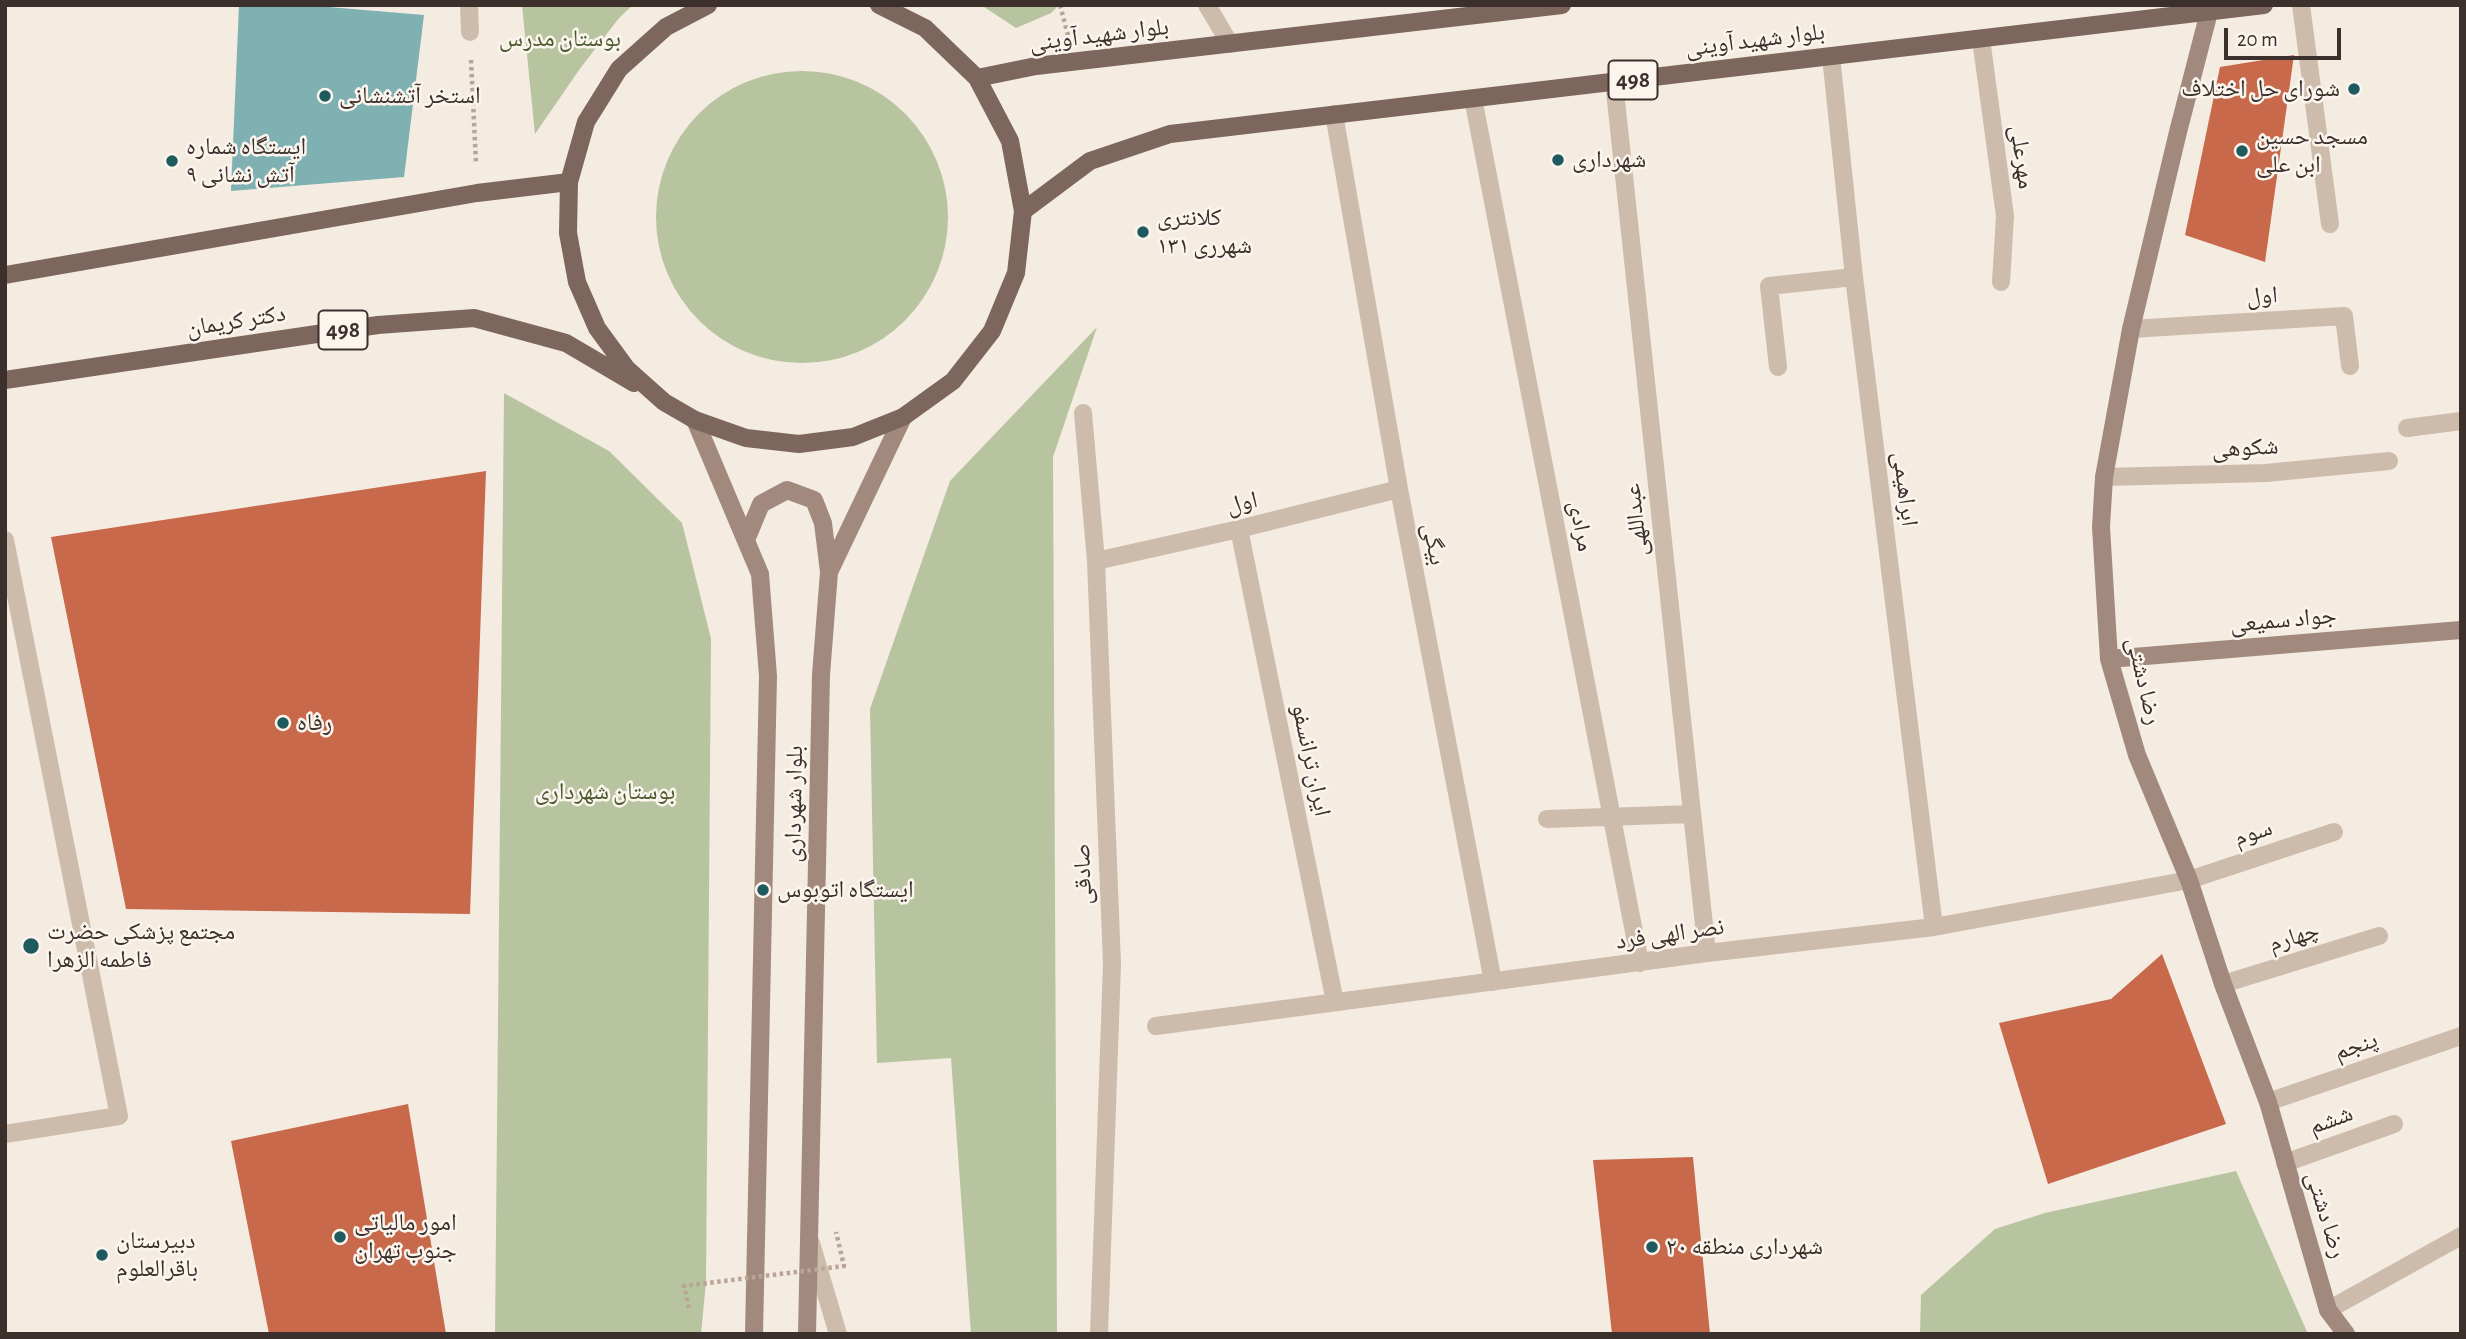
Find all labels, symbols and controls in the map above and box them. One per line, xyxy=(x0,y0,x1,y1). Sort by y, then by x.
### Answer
street label: بلوار شهید آوینی xyxy=(1028,12,1170,58)
scale bar xyxy=(2228,14,2345,58)
street label: بلوار شهید آوینی xyxy=(1684,17,1826,63)
park label: بوستان مدرس xyxy=(499,25,621,53)
text: 20 m xyxy=(2237,29,2278,50)
road number: 498 xyxy=(1608,60,1658,100)
place label: شورای حل اختلاف xyxy=(2181,75,2340,103)
marker: شورای حل اختلاف xyxy=(2346,81,2362,97)
place label: استخر آتشنشانی xyxy=(339,82,481,110)
marker: استخر آتشنشانی xyxy=(317,88,333,104)
street label: مهرعلی xyxy=(2003,123,2041,191)
place label: مسجد حسین ابن علی xyxy=(2256,123,2368,179)
place label: ایستگاه شماره ۹ آتش نشانی xyxy=(186,133,306,189)
marker: مسجد حسین ابن علی xyxy=(2234,143,2250,159)
place label: شهرداری xyxy=(1572,146,1646,174)
marker: شهرداری xyxy=(1550,152,1566,168)
marker: ایستگاه شماره ۹ آتش نشانی xyxy=(164,153,180,169)
place label: کلانتری ۱۳۱ شهرری xyxy=(1157,204,1252,260)
marker: کلانتری ۱۳۱ شهرری xyxy=(1135,224,1151,240)
street label: اول xyxy=(2245,281,2279,311)
street label: دکتر کریمان xyxy=(184,299,288,343)
road number: 498 xyxy=(318,310,368,350)
street label: شکوهی xyxy=(2211,432,2279,464)
street label: ابراهیمی xyxy=(1886,450,1924,528)
street label: عبداللهی xyxy=(1618,482,1654,558)
street label: اول xyxy=(1224,485,1260,521)
street label: مرادی xyxy=(1562,498,1600,554)
street label: بیگی xyxy=(1416,520,1452,568)
street label: جواد سمیعی xyxy=(2229,601,2337,639)
street label: رضا دشتی xyxy=(2120,634,2168,728)
street label: ایران ترانسفو xyxy=(1285,701,1337,819)
place label: رفاه xyxy=(297,709,332,737)
marker: رفاه xyxy=(275,715,291,731)
street label: بلوار شهرداری xyxy=(779,745,809,863)
park label: بوستان شهرداری xyxy=(535,778,675,806)
street label: سوم xyxy=(2230,813,2276,853)
street label: صادقی xyxy=(1068,843,1098,905)
place label: ایستگاه اتوبوس xyxy=(777,876,914,904)
marker: ایستگاه اتوبوس xyxy=(755,882,771,898)
street label: نصر الهی فرد xyxy=(1614,912,1726,956)
street label: چهارم xyxy=(2265,916,2323,958)
place label: مجتمع پزشکی حضرت فاطمه الزهرا xyxy=(47,918,235,974)
marker: مجتمع پزشکی حضرت فاطمه الزهرا xyxy=(21,936,41,956)
street label: پنجم xyxy=(2331,1025,2381,1067)
street label: ششم xyxy=(2305,1099,2357,1141)
street label: رضا دشتی xyxy=(2299,1168,2353,1262)
place label: امور مالیاتی جنوب تهران xyxy=(354,1209,457,1265)
place label: دبیرستان باقرالعلوم xyxy=(116,1227,198,1283)
marker: امور مالیاتی جنوب تهران xyxy=(332,1229,348,1245)
place label: شهرداری منطقه ۲۰ xyxy=(1666,1233,1823,1261)
marker: شهرداری منطقه ۲۰ xyxy=(1644,1239,1660,1255)
marker: دبیرستان باقرالعلوم xyxy=(94,1247,110,1263)

